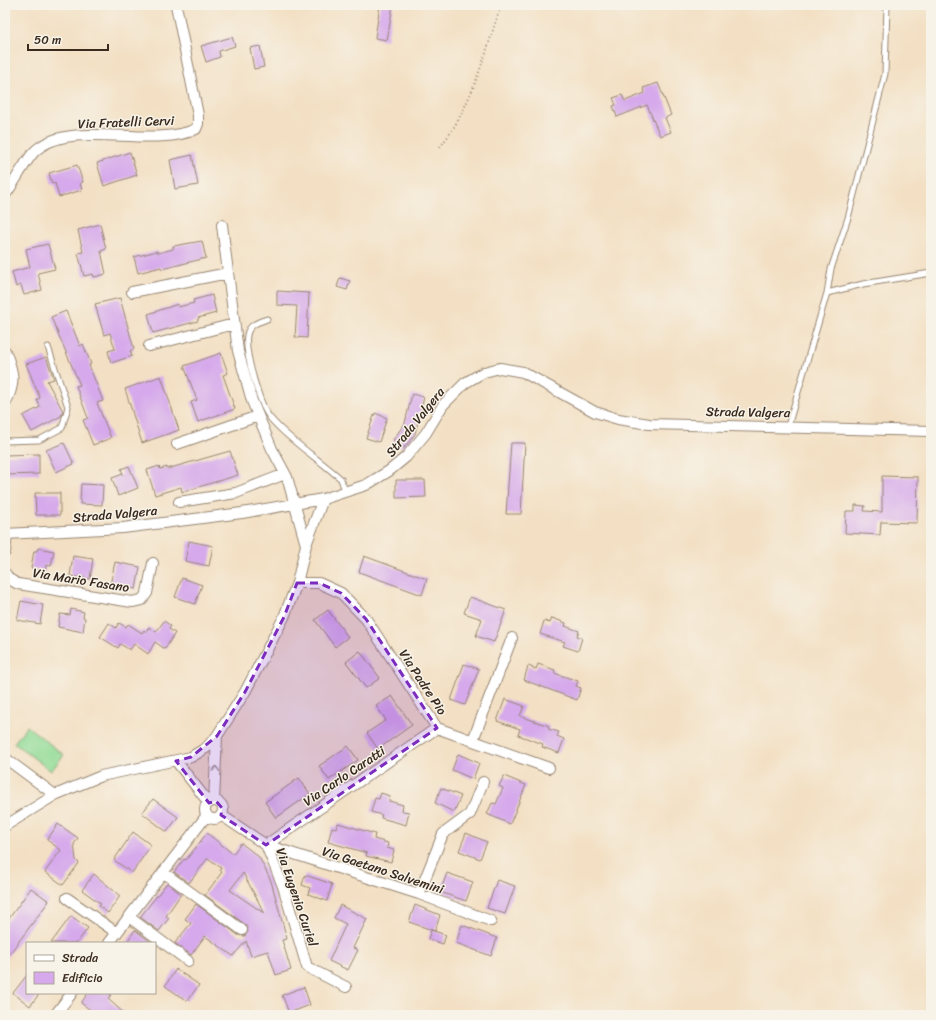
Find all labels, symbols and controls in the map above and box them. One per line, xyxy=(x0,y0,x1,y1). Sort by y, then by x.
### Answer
scale bar xyxy=(28,26,108,52)
text: 50 m xyxy=(34,29,61,51)
street label: Via Fratelli Cervi xyxy=(78,109,175,135)
street label: Strada Valgera xyxy=(379,382,451,462)
street label: Strada Valgera xyxy=(706,400,791,424)
street label: Strada Valgera xyxy=(72,499,159,529)
street label: Via Mario Fasano xyxy=(31,561,131,599)
street label: Via Padre Pio xyxy=(393,644,453,720)
street label: Via Carlo Caratti xyxy=(298,740,390,812)
one-way arrow xyxy=(211,766,220,772)
street label: Via Gaetano Salvemini xyxy=(319,839,447,901)
street label: Via Eugenio Curiel xyxy=(269,845,325,950)
legend xyxy=(26,942,156,994)
text: Strada xyxy=(62,947,99,969)
text: Edificio xyxy=(62,967,102,989)

